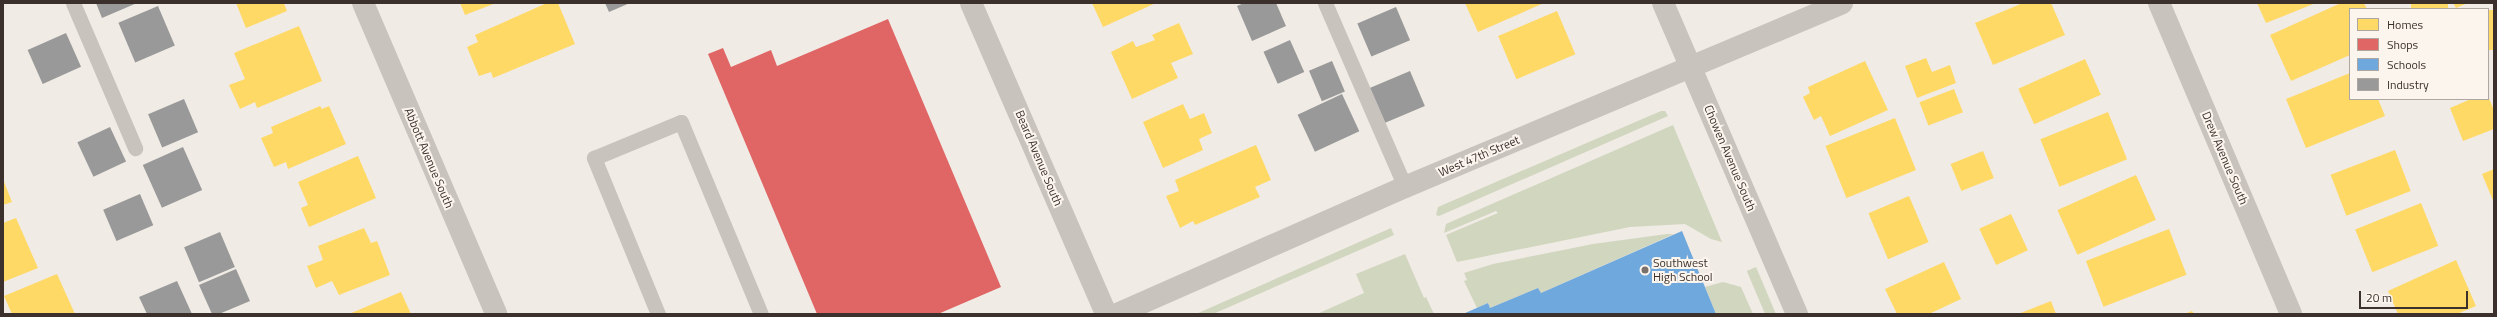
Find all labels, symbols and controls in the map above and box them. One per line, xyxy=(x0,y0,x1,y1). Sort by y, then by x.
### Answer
legend xyxy=(2349,8,2489,100)
text: Homes xyxy=(2387,15,2423,34)
text: Shops xyxy=(2387,35,2418,54)
text: Schools xyxy=(2387,55,2426,74)
text: Industry xyxy=(2387,75,2429,94)
street label: Chowen Avenue South xyxy=(1701,103,1759,213)
street label: Abbott Avenue South xyxy=(401,106,457,210)
street label: Beard Avenue South xyxy=(1012,108,1066,208)
street label: Drew Avenue South xyxy=(2199,109,2251,207)
street label: West 47th Street xyxy=(1436,132,1522,180)
place label: Southwest High School xyxy=(1653,256,1713,284)
marker: Southwest High School xyxy=(1640,265,1650,275)
scale bar xyxy=(2361,283,2470,309)
text: 20 m xyxy=(2366,288,2392,307)

